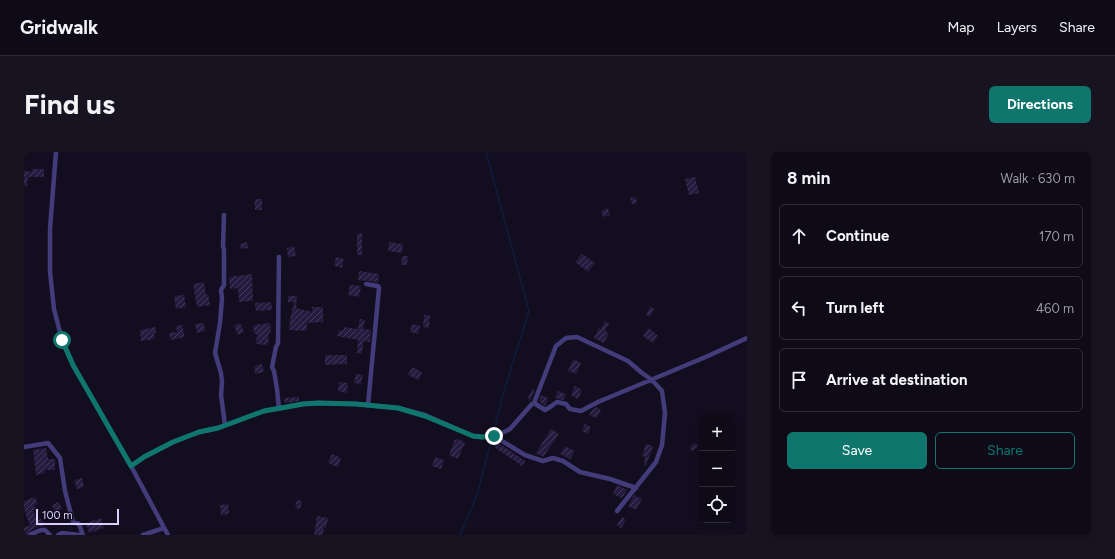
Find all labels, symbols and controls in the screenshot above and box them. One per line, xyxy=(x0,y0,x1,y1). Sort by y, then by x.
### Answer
text: Gridwalk xyxy=(20,16,98,39)
text: Map xyxy=(947,19,975,36)
text: Layers xyxy=(997,19,1037,36)
text: Share xyxy=(1059,19,1095,36)
button: Directions xyxy=(989,86,1091,123)
text: Find us xyxy=(24,87,115,121)
text: 8 min xyxy=(787,168,830,188)
text: Walk · 630 m xyxy=(1000,171,1075,186)
icon: ahead xyxy=(788,225,810,247)
text: Continue xyxy=(826,227,889,245)
text: 170 m xyxy=(1039,229,1074,244)
icon: left xyxy=(788,297,810,319)
text: Turn left xyxy=(826,299,884,317)
text: 460 m xyxy=(1036,301,1074,316)
route start xyxy=(53,331,71,349)
icon: arrive xyxy=(788,369,810,391)
text: Arrive at destination xyxy=(826,371,967,389)
map controls xyxy=(699,415,735,523)
button: + xyxy=(699,415,735,451)
route end xyxy=(485,427,503,445)
button: Save xyxy=(787,432,927,469)
button: Share xyxy=(935,432,1075,469)
button: − xyxy=(699,451,735,487)
button: locate xyxy=(699,487,735,523)
scale bar xyxy=(36,507,119,526)
text: 100 m xyxy=(42,509,73,522)

